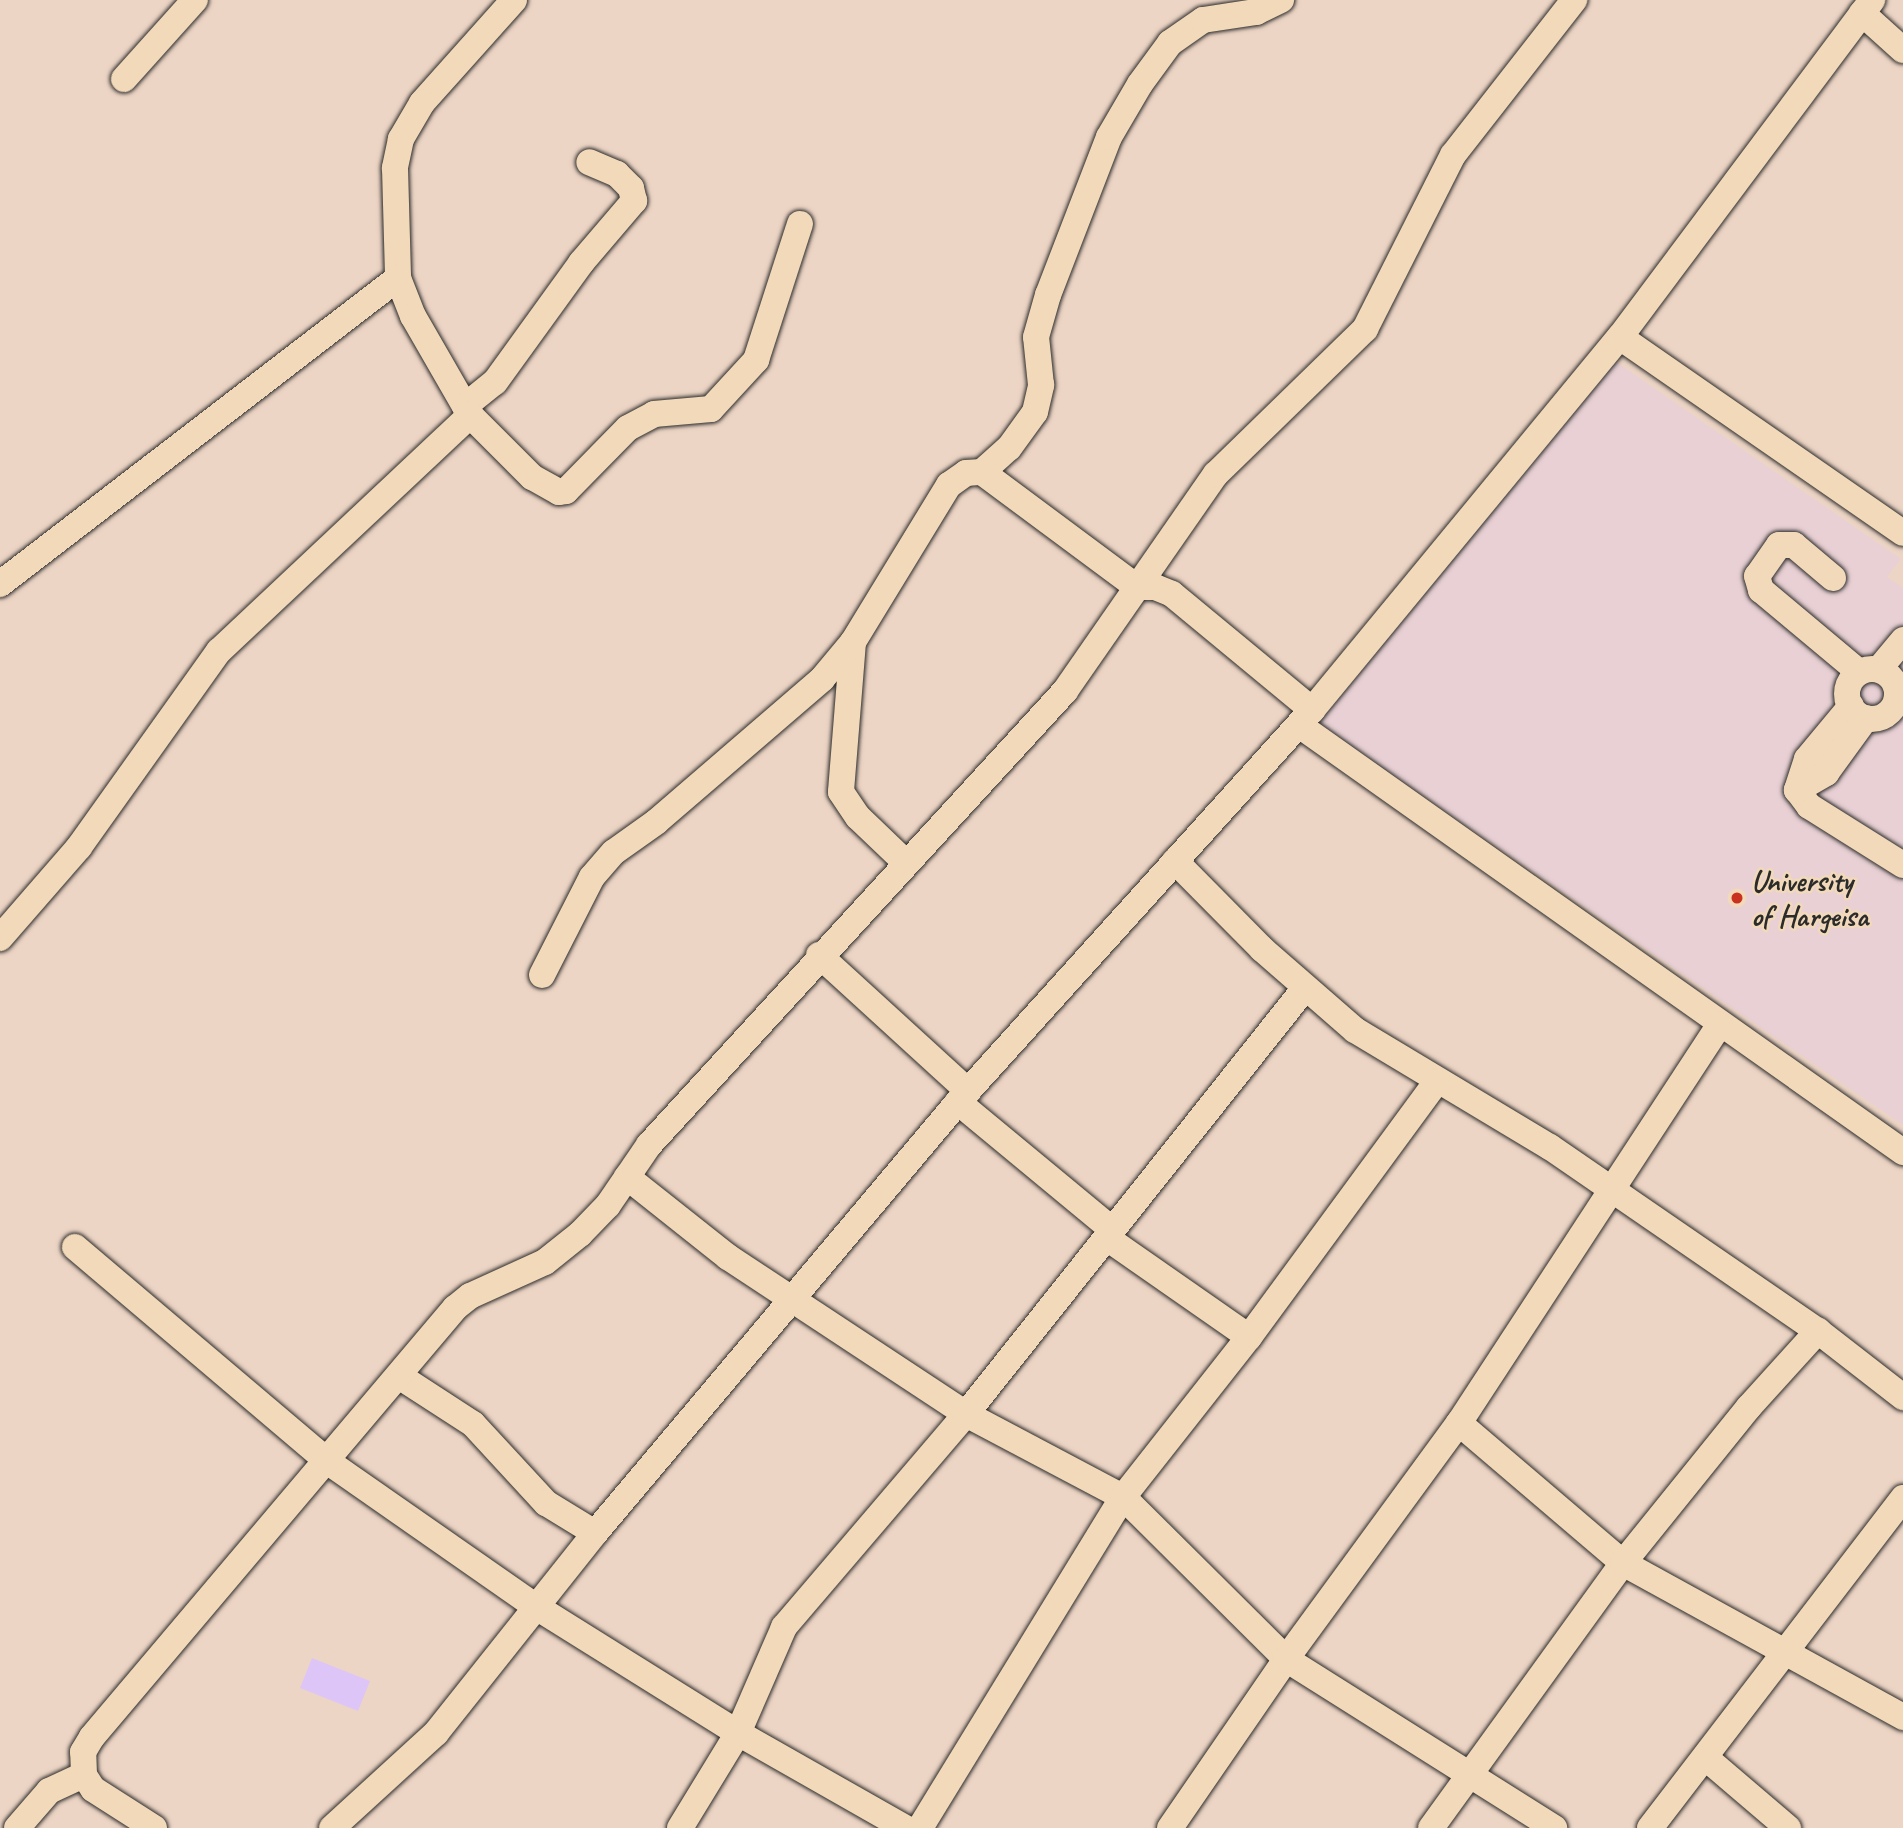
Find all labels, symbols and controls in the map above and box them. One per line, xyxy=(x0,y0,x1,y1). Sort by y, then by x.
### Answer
place label: University of Hargeisa xyxy=(1751,863,1870,934)
marker: University of Hargeisa xyxy=(1729,890,1745,906)

